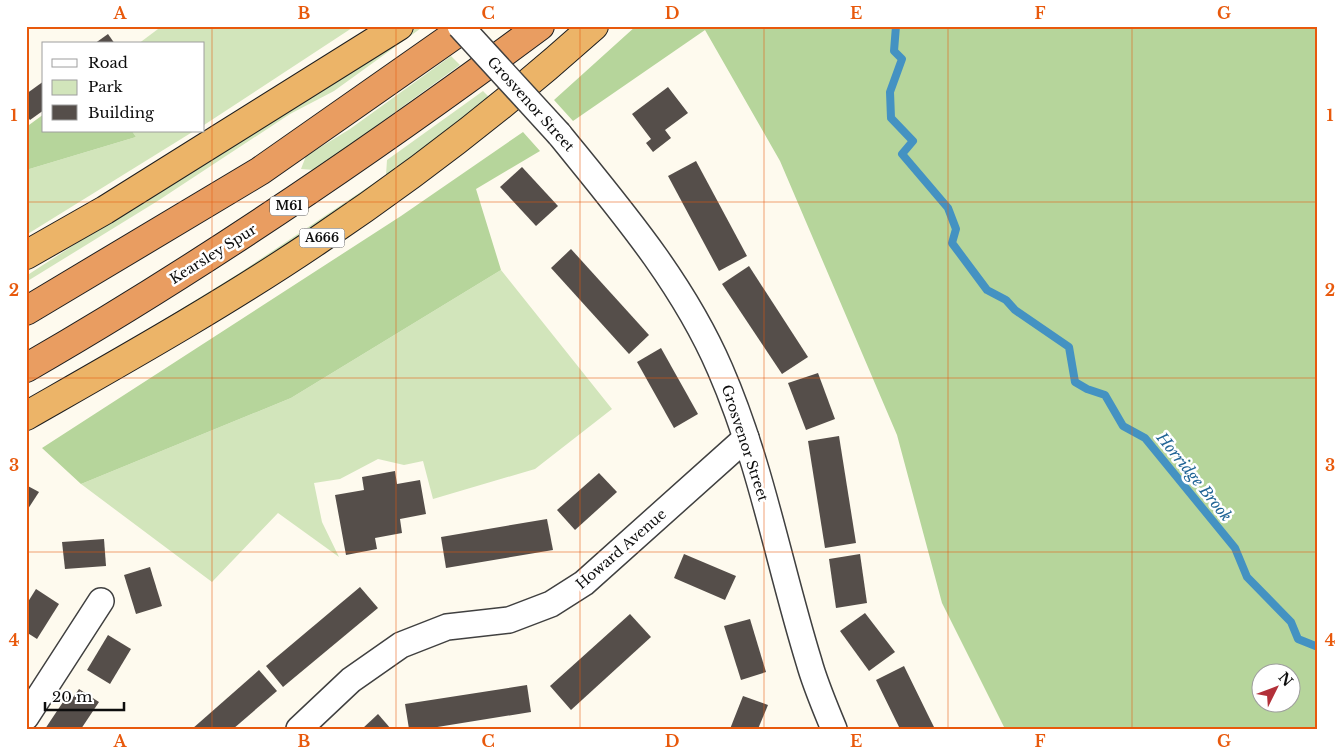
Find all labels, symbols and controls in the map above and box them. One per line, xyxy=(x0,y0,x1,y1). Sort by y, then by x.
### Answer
text: A xyxy=(113,3,128,23)
text: B xyxy=(298,3,311,23)
text: C xyxy=(481,3,495,23)
text: D xyxy=(665,3,679,23)
text: E xyxy=(850,3,862,23)
text: F xyxy=(1034,3,1046,23)
text: G xyxy=(1217,3,1231,23)
legend xyxy=(42,42,205,132)
text: Road xyxy=(88,53,128,72)
street label: Grosvenor Street xyxy=(484,53,579,156)
text: Park xyxy=(88,77,124,96)
text: Building xyxy=(88,103,155,122)
text: 1 xyxy=(11,105,18,125)
text: 1 xyxy=(1327,105,1334,125)
road number: M61 xyxy=(270,197,308,216)
street label: Kearsley Spur xyxy=(166,220,260,288)
road number: A666 xyxy=(300,228,344,248)
text: 2 xyxy=(9,280,19,300)
text: 2 xyxy=(1325,280,1335,300)
street label: Grosvenor Street xyxy=(718,382,773,504)
water label: Horridge Brook xyxy=(1152,428,1236,525)
text: 3 xyxy=(9,455,19,475)
text: 3 xyxy=(1325,455,1335,475)
street label: Howard Avenue xyxy=(572,505,670,593)
text: 4 xyxy=(9,630,19,650)
text: 4 xyxy=(1325,630,1335,650)
north arrow xyxy=(1252,662,1302,712)
text: N xyxy=(1275,668,1297,690)
scale bar xyxy=(45,680,124,712)
text: 20 m xyxy=(52,687,92,706)
text: A xyxy=(113,731,128,751)
text: B xyxy=(298,731,311,751)
text: C xyxy=(481,731,495,751)
text: D xyxy=(665,731,679,751)
text: E xyxy=(850,731,862,751)
text: F xyxy=(1034,731,1046,751)
text: G xyxy=(1217,731,1231,751)

